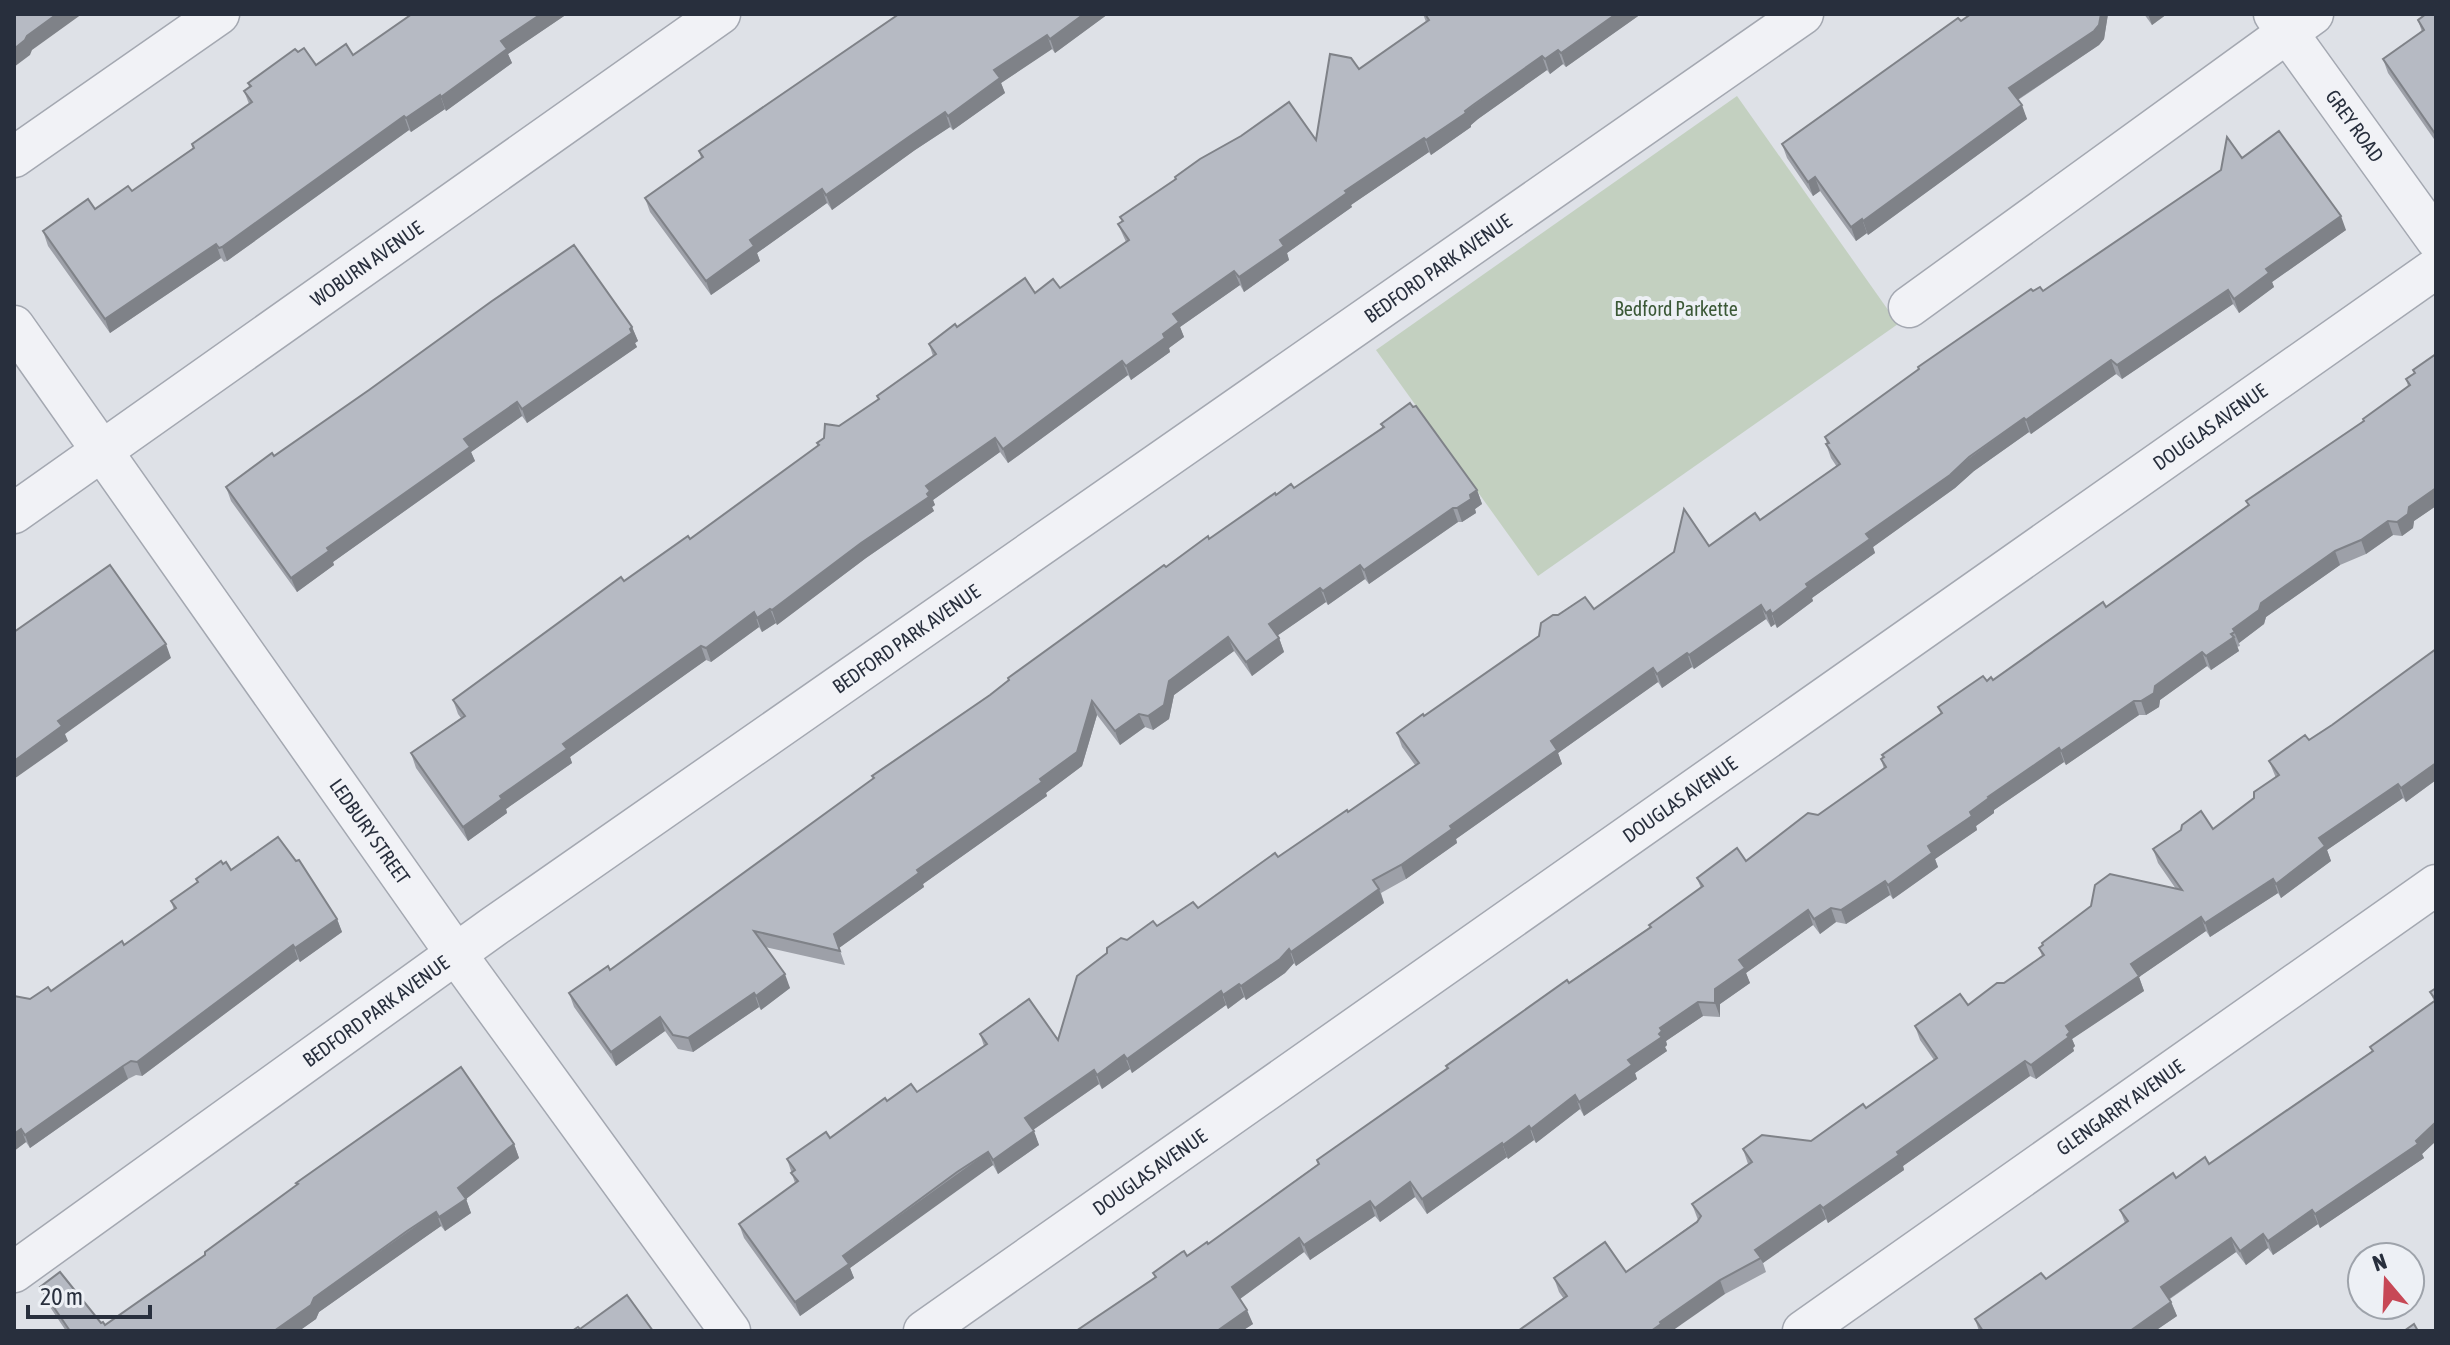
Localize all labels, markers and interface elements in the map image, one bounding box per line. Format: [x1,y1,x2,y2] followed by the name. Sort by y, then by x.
[2321,85,2389,166] street label: GREY ROAD
[1360,209,1516,327] street label: BEDFORD PARK AVENUE
[306,216,427,311] street label: WOBURN AVENUE
[1614,297,1738,320] park label: Bedford Parkette
[2148,378,2271,474] street label: DOUGLAS AVENUE
[828,579,984,698] street label: BEDFORD PARK AVENUE
[1618,751,1741,847] street label: DOUGLAS AVENUE
[325,774,415,888] street label: LEDBURY STREET
[298,950,453,1071] street label: BEDFORD PARK AVENUE
[2052,1054,2188,1160] street label: GLENGARRY AVENUE
[1088,1124,1211,1220] street label: DOUGLAS AVENUE
[2346,1241,2426,1321] north arrow
[2369,1248,2390,1276] text: N
[28,1269,150,1319] scale bar
[40,1283,83,1310] text: 20 m

